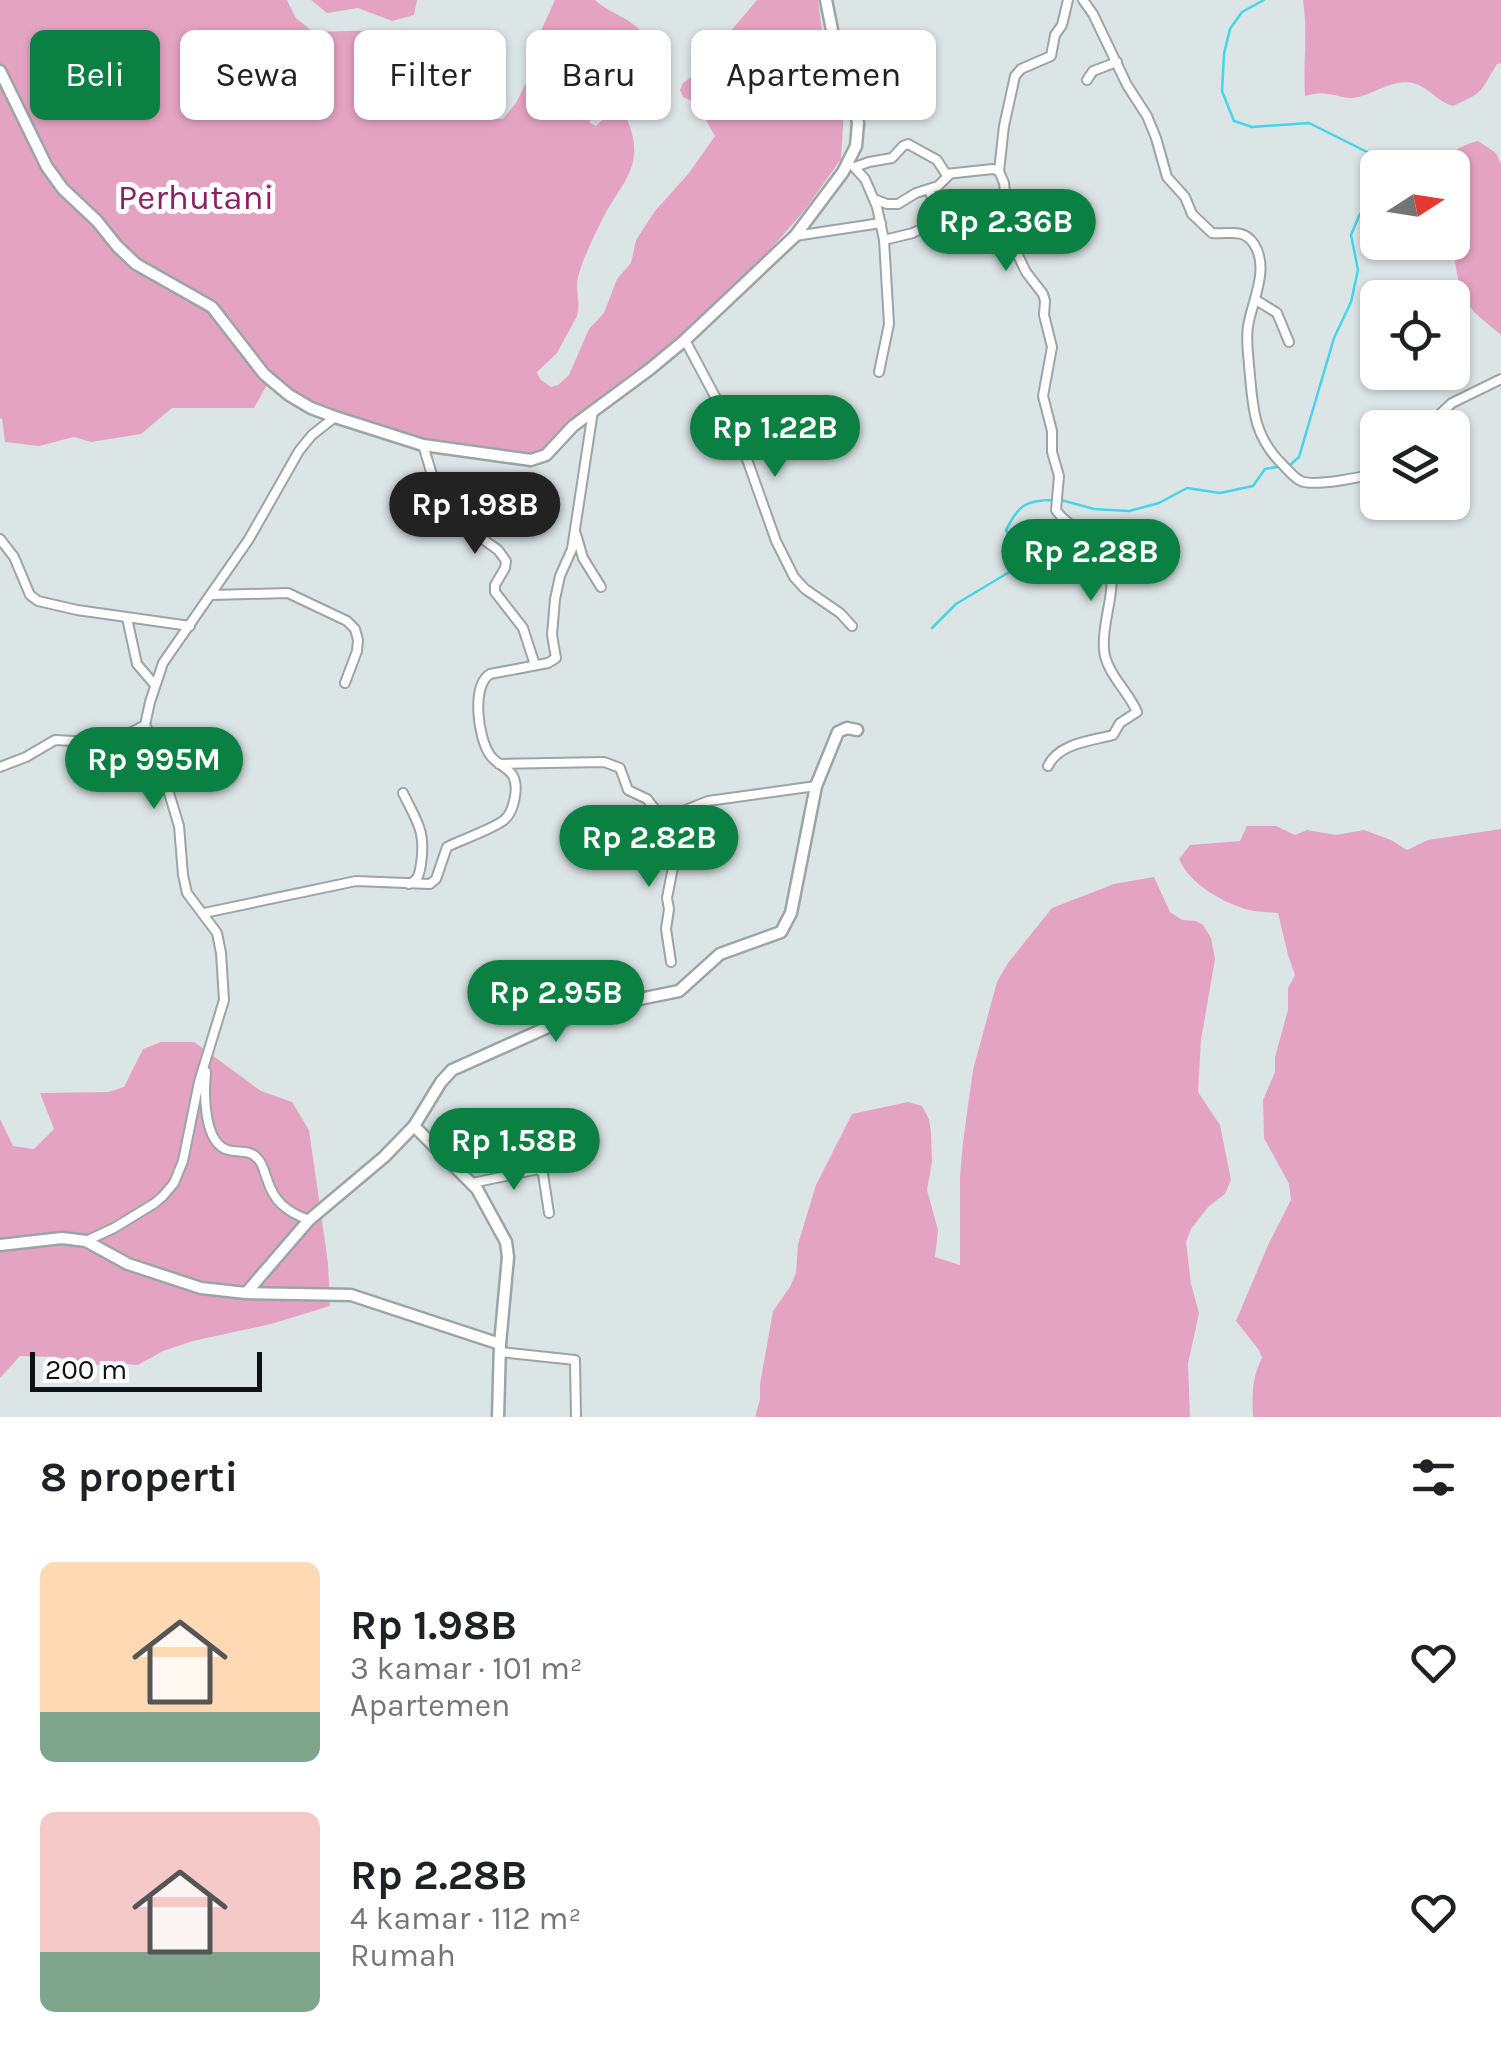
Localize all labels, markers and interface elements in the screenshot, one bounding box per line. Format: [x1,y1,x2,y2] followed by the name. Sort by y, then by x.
[30,30,160,120] chip: Beli
[180,30,334,120] chip: Sewa
[354,30,506,120] chip: Filter
[526,30,671,120] chip: Baru
[691,30,936,120] chip: Apartemen
[1360,150,1470,260] north arrow
[1360,150,1470,520] map controls
[118,177,274,218] park label: Perhutani
[903,189,1109,274] pin: Rp 2.36B
[939,203,1073,240] text: Rp 2.36B
[1360,280,1470,390] button: locate
[672,395,878,480] pin: Rp 1.22B
[712,409,838,446] text: Rp 1.22B
[1360,410,1470,520] button: layers
[372,472,578,557] pin: Rp 1.98B
[411,486,539,523] text: Rp 1.98B
[988,519,1194,604] pin: Rp 2.28B
[1023,533,1159,570] text: Rp 2.28B
[62,727,246,812] pin: Rp 995M
[87,741,221,778] text: Rp 995M
[546,805,752,890] pin: Rp 2.82B
[581,819,717,856] text: Rp 2.82B
[453,960,659,1045] pin: Rp 2.95B
[489,974,623,1011] text: Rp 2.95B
[411,1108,617,1193] pin: Rp 1.58B
[451,1122,577,1159] text: Rp 1.58B
[30,1347,262,1392] scale bar
[45,1353,127,1386] text: 200 m
[1406,1450,1461,1505] icon: filters
[40,1452,238,1502] text: 8 properti
[350,1600,517,1650] text: Rp 1.98B
[120,1602,240,1722] icon: home
[1406,1635,1461,1690] icon: heart
[350,1650,583,1687] text: 3 kamar · 101 m²
[350,1687,510,1724] text: Apartemen
[350,1850,528,1900] text: Rp 2.28B
[120,1852,240,1972] icon: home
[1406,1885,1461,1940] icon: heart
[350,1900,581,1937] text: 4 kamar · 112 m²
[350,1937,456,1974] text: Rumah

